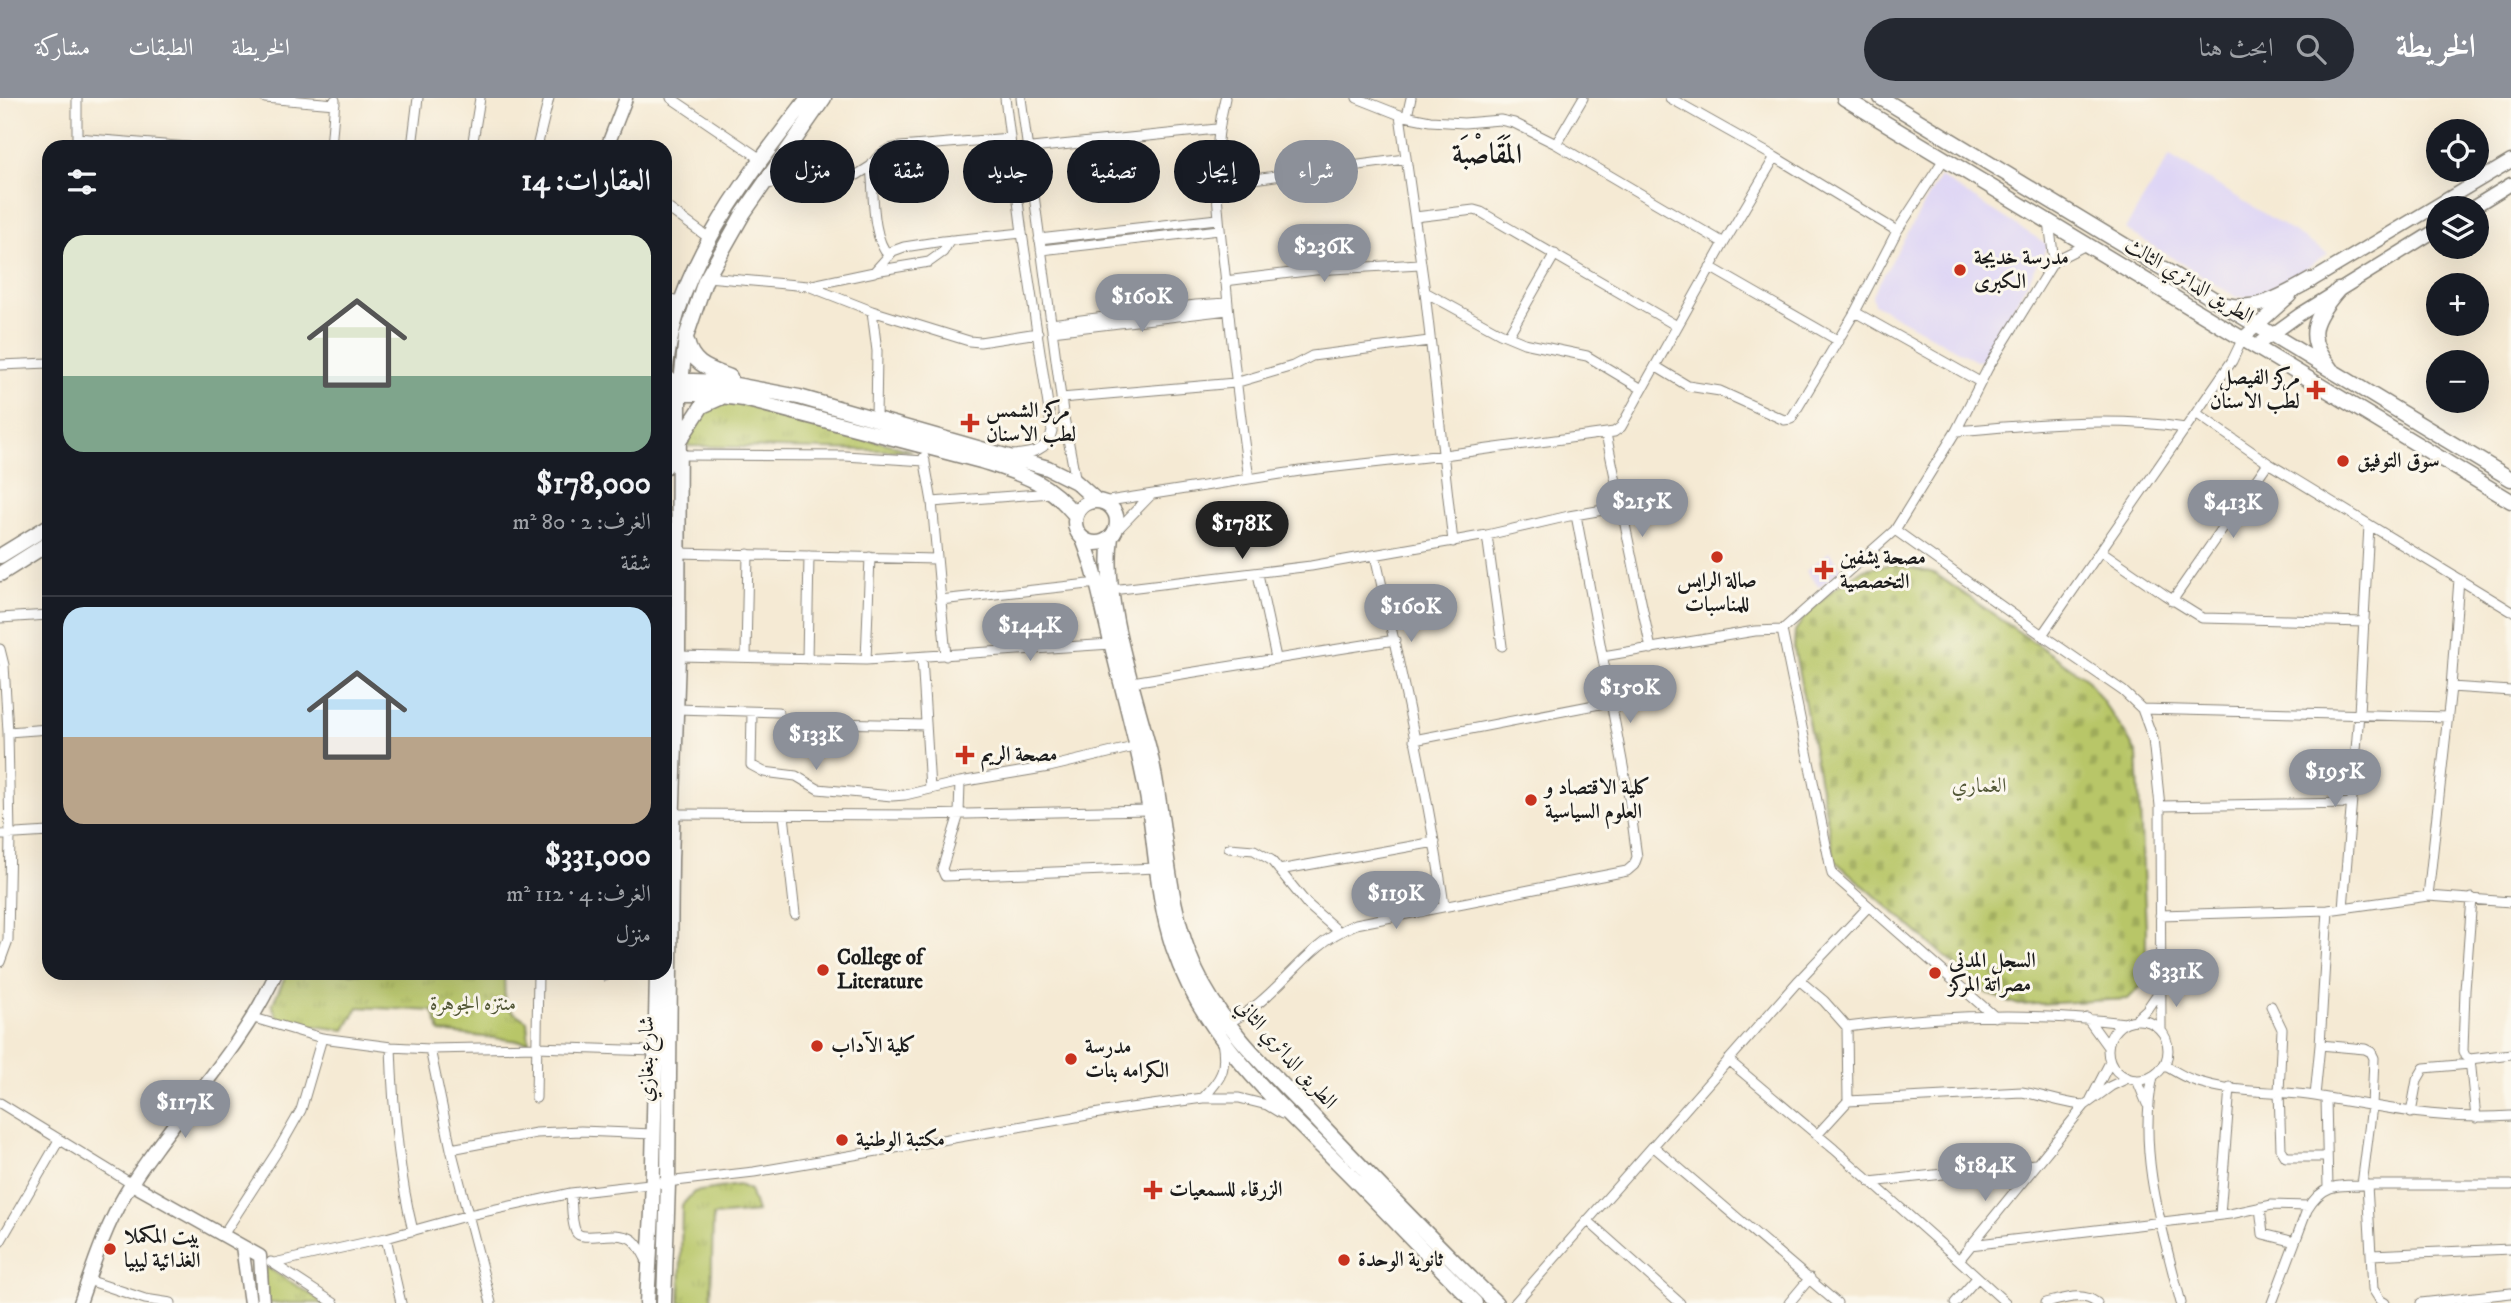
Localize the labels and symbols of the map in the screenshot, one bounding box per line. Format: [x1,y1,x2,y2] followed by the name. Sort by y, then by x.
[1452,132,1522,172] district label: المَقَاصْبَة
[1275,225,1373,284] pin: $236K
[2119,232,2258,332] street label: الطريق الدائري الثالث
[1974,245,2069,295] place label: مدرسة خديجة الكبرى
[1952,262,1968,278] marker: مدرسة خديجة الكبرى
[1093,274,1191,334] pin: $160K
[2210,365,2300,415] place label: مركز الفيصل لطب الاسنان
[2306,380,2326,400] marker: مركز الفيصل لطب الاسنان
[986,398,1076,448] place label: مركز الشمس لطب الاسنان
[960,413,980,433] marker: مركز الشمس لطب الاسنان
[2357,448,2440,474] place label: سوق التوفيق
[2335,453,2351,469] marker: سوق التوفيق
[1593,480,1691,539] pin: $215K
[2184,480,2282,540] pin: $413K
[1193,502,1291,561] pin: $178K
[1840,545,1926,595] place label: مصحة يشفين التخصصية
[1709,549,1725,565] marker: صالة الرايس للمناسبات
[1814,560,1834,580] marker: مصحة يشفين التخصصية
[1677,568,1757,618] place label: صالة الرايس للمناسبات
[1362,584,1460,644] pin: $160K
[981,603,1079,663] pin: $144K
[1581,666,1679,725] pin: $150K
[767,712,865,772] pin: $133K
[981,742,1057,772] place label: مصحة الريم
[955,745,975,765] marker: مصحة الريم
[2286,750,2384,809] pin: $195K
[1952,773,2006,801] park label: الغماري
[1543,775,1651,830] place label: كلية الاقتصاد و العلوم السياسية
[1523,792,1539,808] marker: كلية الاقتصاد و العلوم السياسية
[1347,872,1445,931] pin: $119K
[837,945,926,995] place label: College of Literature
[1947,948,2036,998] place label: السجل المدني مصراتة المركز
[2127,950,2225,1009] pin: $331K
[815,962,831,978] marker: College of Literature
[1927,965,1943,981] marker: السجل المدني مصراتة المركز
[430,991,516,1017] park label: منتزه الجوهرة
[1227,993,1342,1117] street label: الطريق الدائري الثاني
[634,1016,664,1102] street label: شارع بنغازي
[831,1031,916,1059] place label: كلية الآداب
[1085,1034,1169,1084] place label: مدرسة الكرامه بنات
[809,1038,825,1054] marker: كلية الآداب
[1063,1051,1079,1067] marker: مدرسة الكرامه بنات
[136,1080,234,1140] pin: $117K
[856,1127,945,1153] place label: مكتبة الوطنية
[834,1132,850,1148] marker: مكتبة الوطنية
[1936,1144,2034,1203] pin: $184K
[1169,1177,1283,1203] place label: الزرقاء للسمعيات
[1143,1180,1163,1200] marker: الزرقاء للسمعيات
[124,1224,201,1274] place label: بيت المكملا الغذائية ليبيا
[102,1241,118,1257] marker: بيت المكملا الغذائية ليبيا
[1358,1247,1444,1273] place label: ثانوية الوحدة
[1336,1252,1352,1268] marker: ثانوية الوحدة

